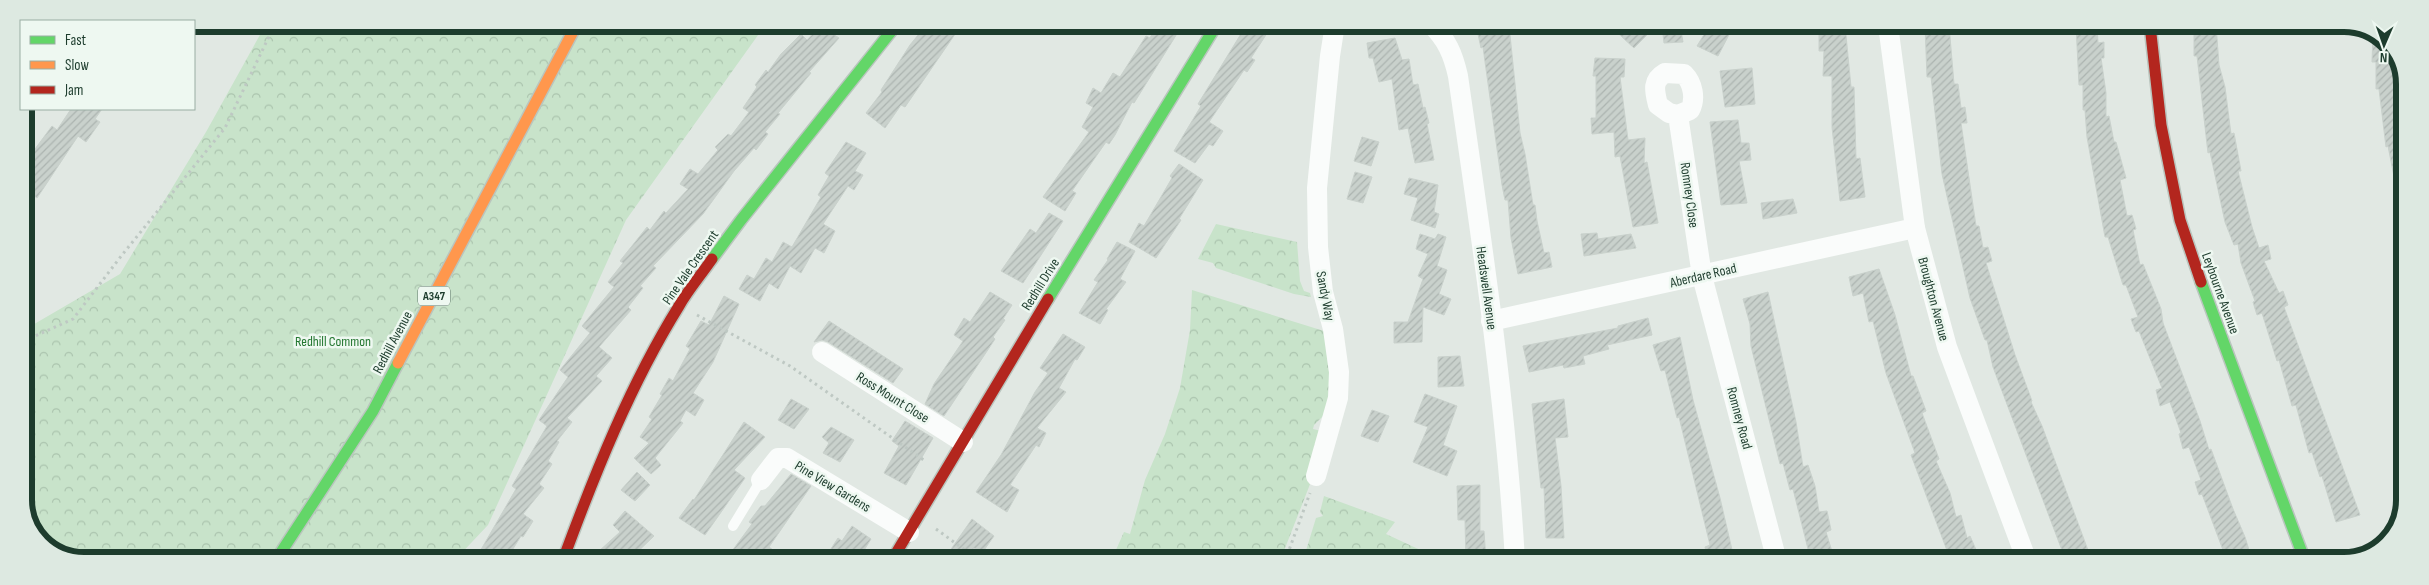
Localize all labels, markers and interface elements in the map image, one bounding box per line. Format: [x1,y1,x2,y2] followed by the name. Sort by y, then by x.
[20,20,195,110] legend
[2359,20,2409,70] north arrow
[65,31,87,50] text: Fast
[2380,49,2388,66] text: N
[65,56,89,75] text: Slow
[64,81,83,100] text: Jam
[1676,161,1703,229] street label: Romney Close
[659,227,722,308] street label: Pine Vale Crescent
[1472,245,1501,331] street label: Headswell Avenue
[2198,250,2243,336] street label: Leybourne Avenue
[1018,255,1063,313] street label: Redhill Drive
[1914,256,1953,343] street label: Broughton Avenue
[1667,260,1738,292] street label: Aberdare Road
[1312,270,1339,323] street label: Sandy Way
[418,286,450,306] road number: A347
[369,308,416,376] street label: Redhill Avenue
[295,333,371,350] park label: Redhill Common
[853,368,932,427] street label: Ross Mount Close
[1723,385,1756,451] street label: Romney Road
[792,457,874,516] street label: Pine View Gardens

